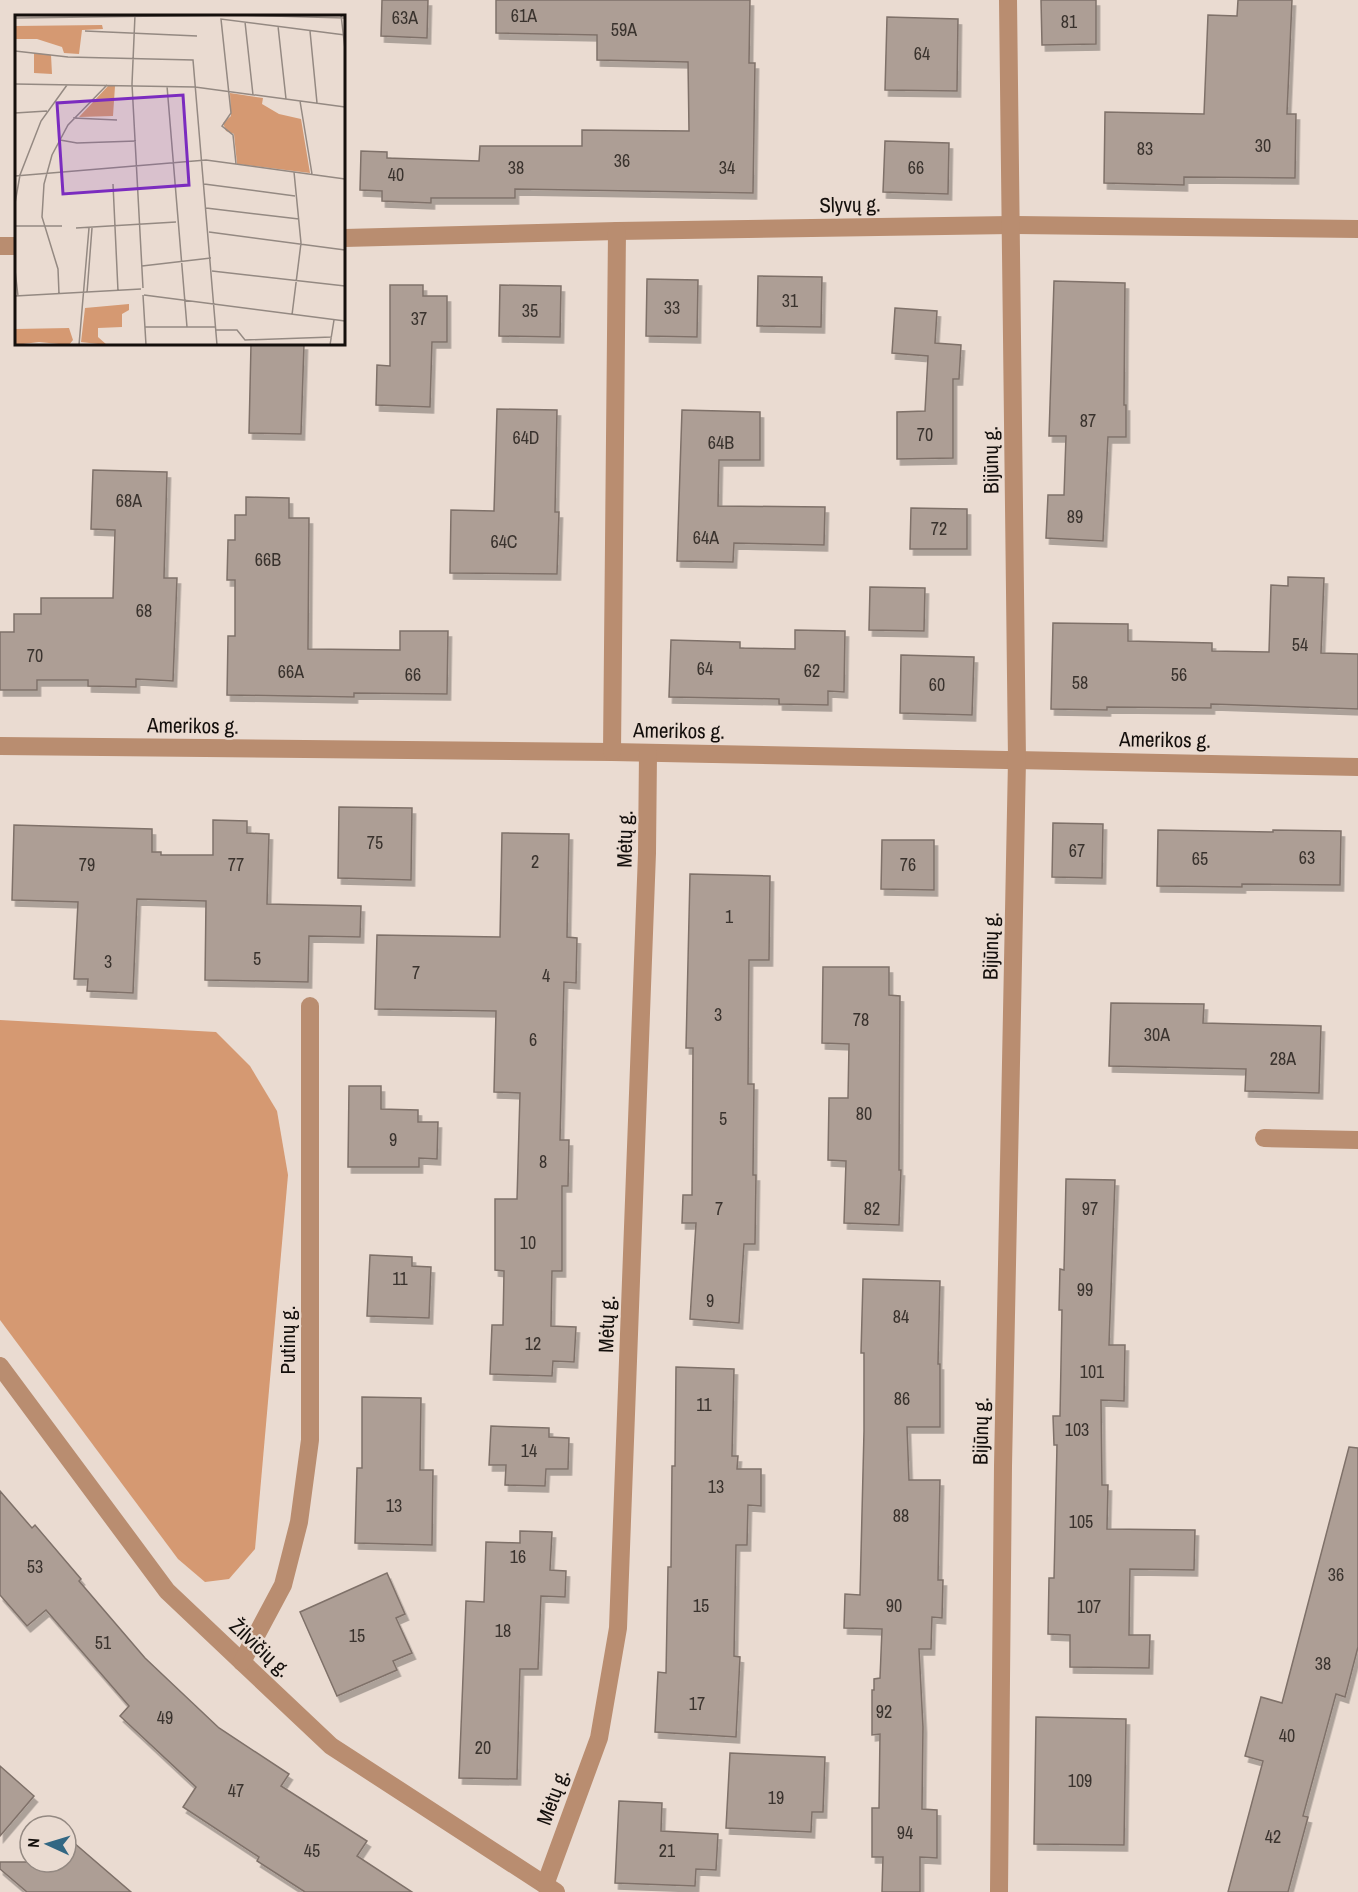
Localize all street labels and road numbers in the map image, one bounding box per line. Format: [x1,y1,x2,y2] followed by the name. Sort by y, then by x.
[819,189,881,220] street label: Slyvų g.
[975,426,1006,494] street label: Bijūnų g.
[146,710,239,741] street label: Amerikos g.
[632,715,725,746] street label: Amerikos g.
[1118,724,1211,755] street label: Amerikos g.
[610,810,639,868] street label: Mėtų g.
[975,912,1006,980] street label: Bijūnų g.
[591,1295,622,1353] street label: Mėtų g.
[273,1306,302,1374] street label: Putinų g.
[965,1397,996,1465] street label: Bijūnų g.
[223,1612,298,1684] street label: Žilvičių g.
[529,1765,576,1829] street label: Mėtų g.

